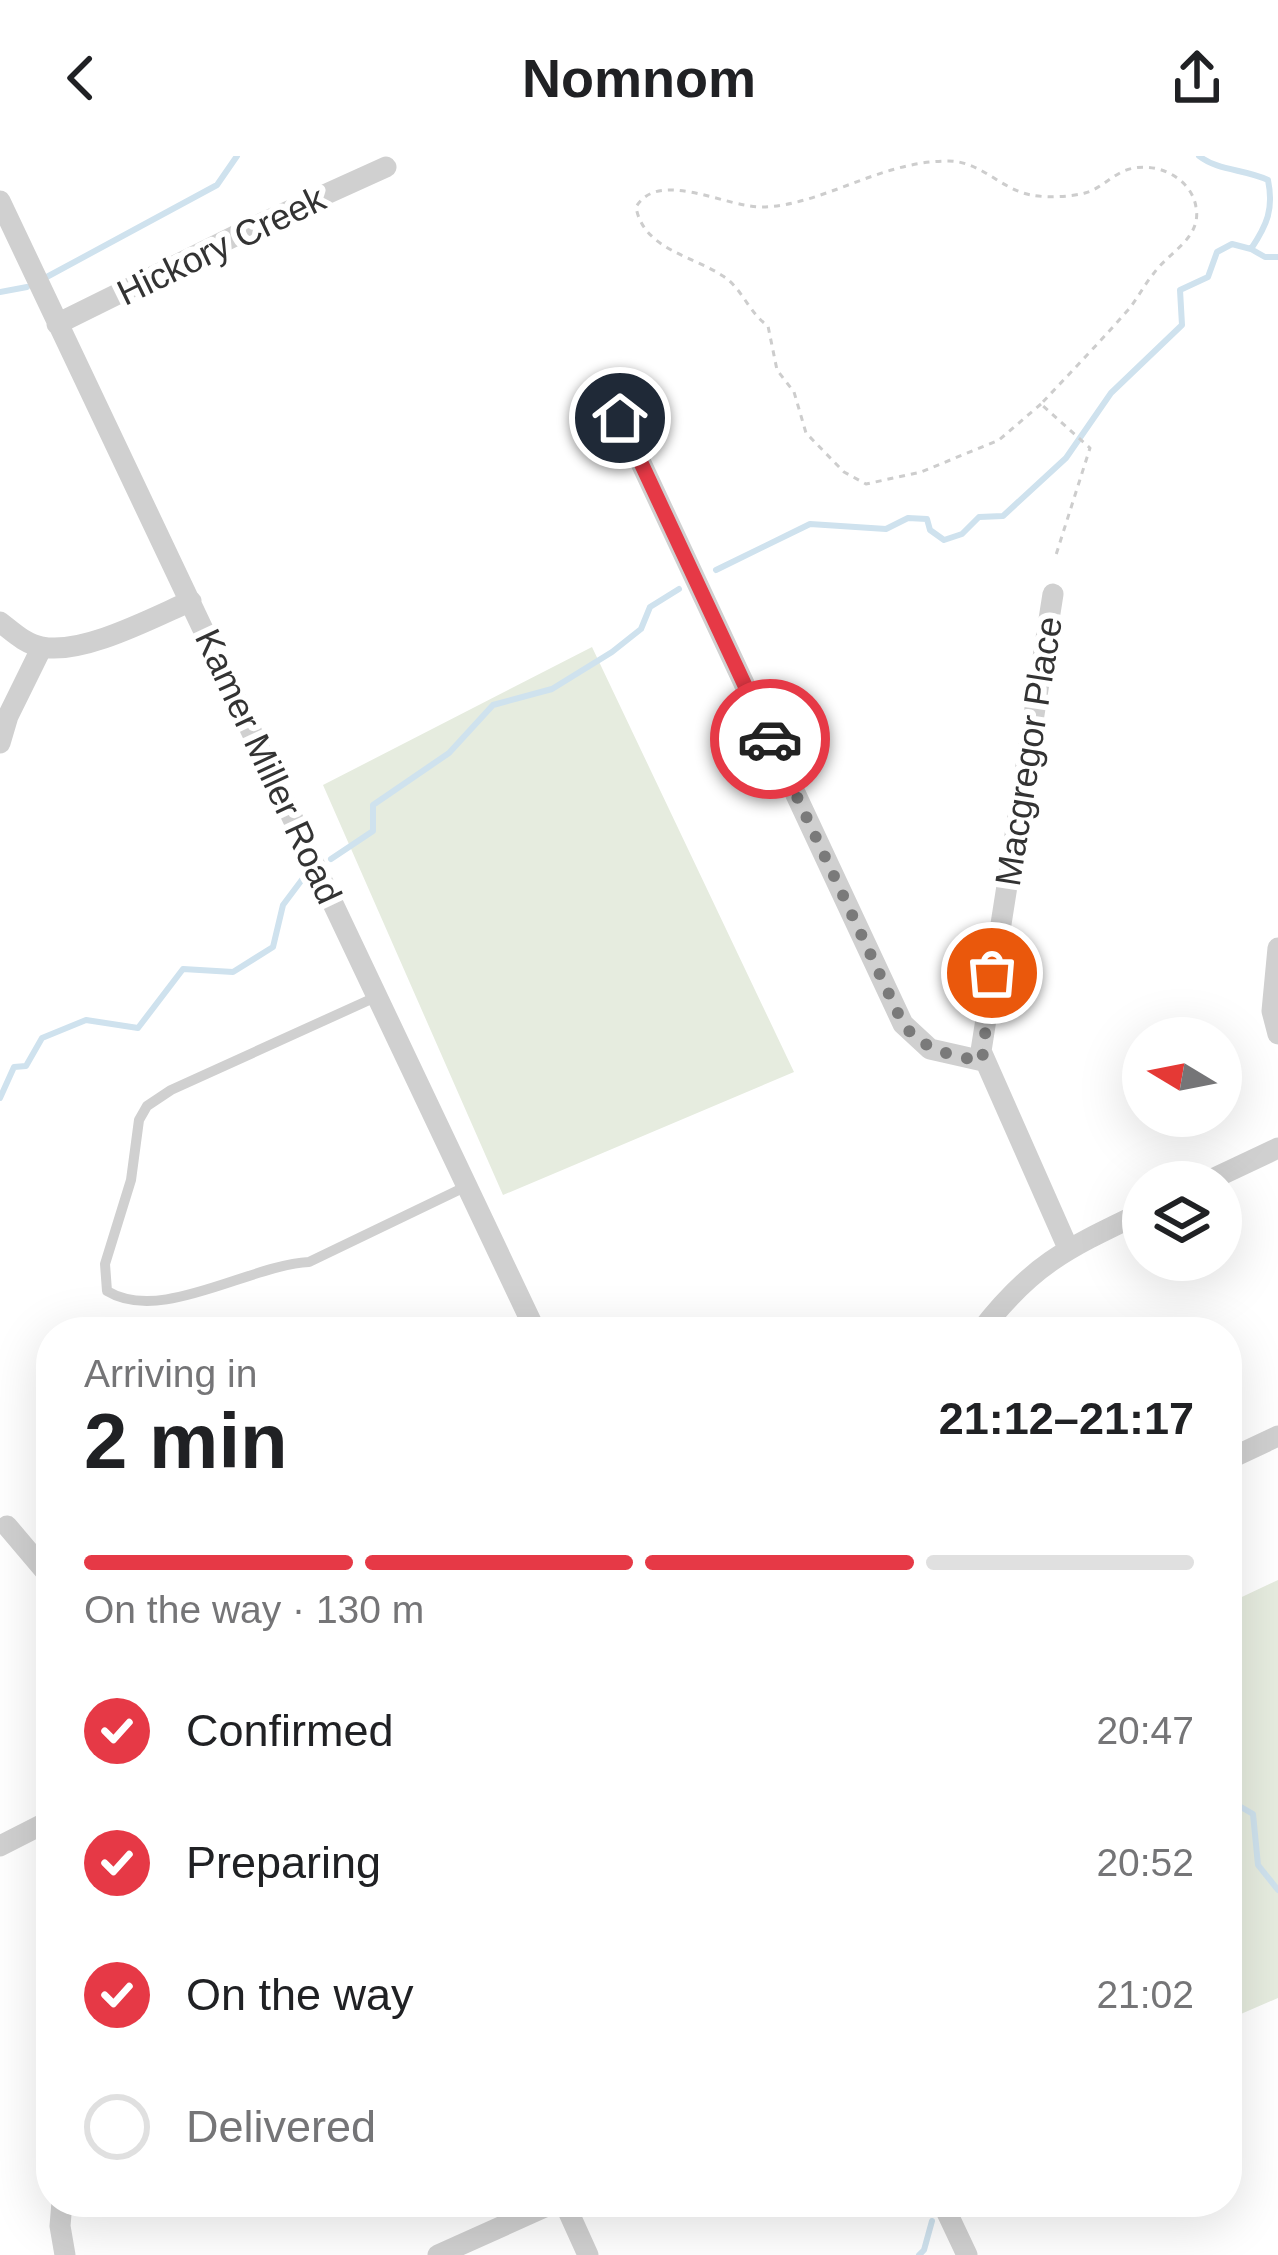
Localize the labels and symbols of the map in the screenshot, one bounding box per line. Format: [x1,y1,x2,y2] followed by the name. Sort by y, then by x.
[111,177,333,313] street label: Hickory Creek
[569,367,671,469] pin
[987,613,1070,889] street label: Macgregor Place
[187,622,350,910] street label: Kamer Miller Road
[710,679,830,799] courier
[941,922,1043,1024] pin
[1122,1017,1242,1137] north arrow

